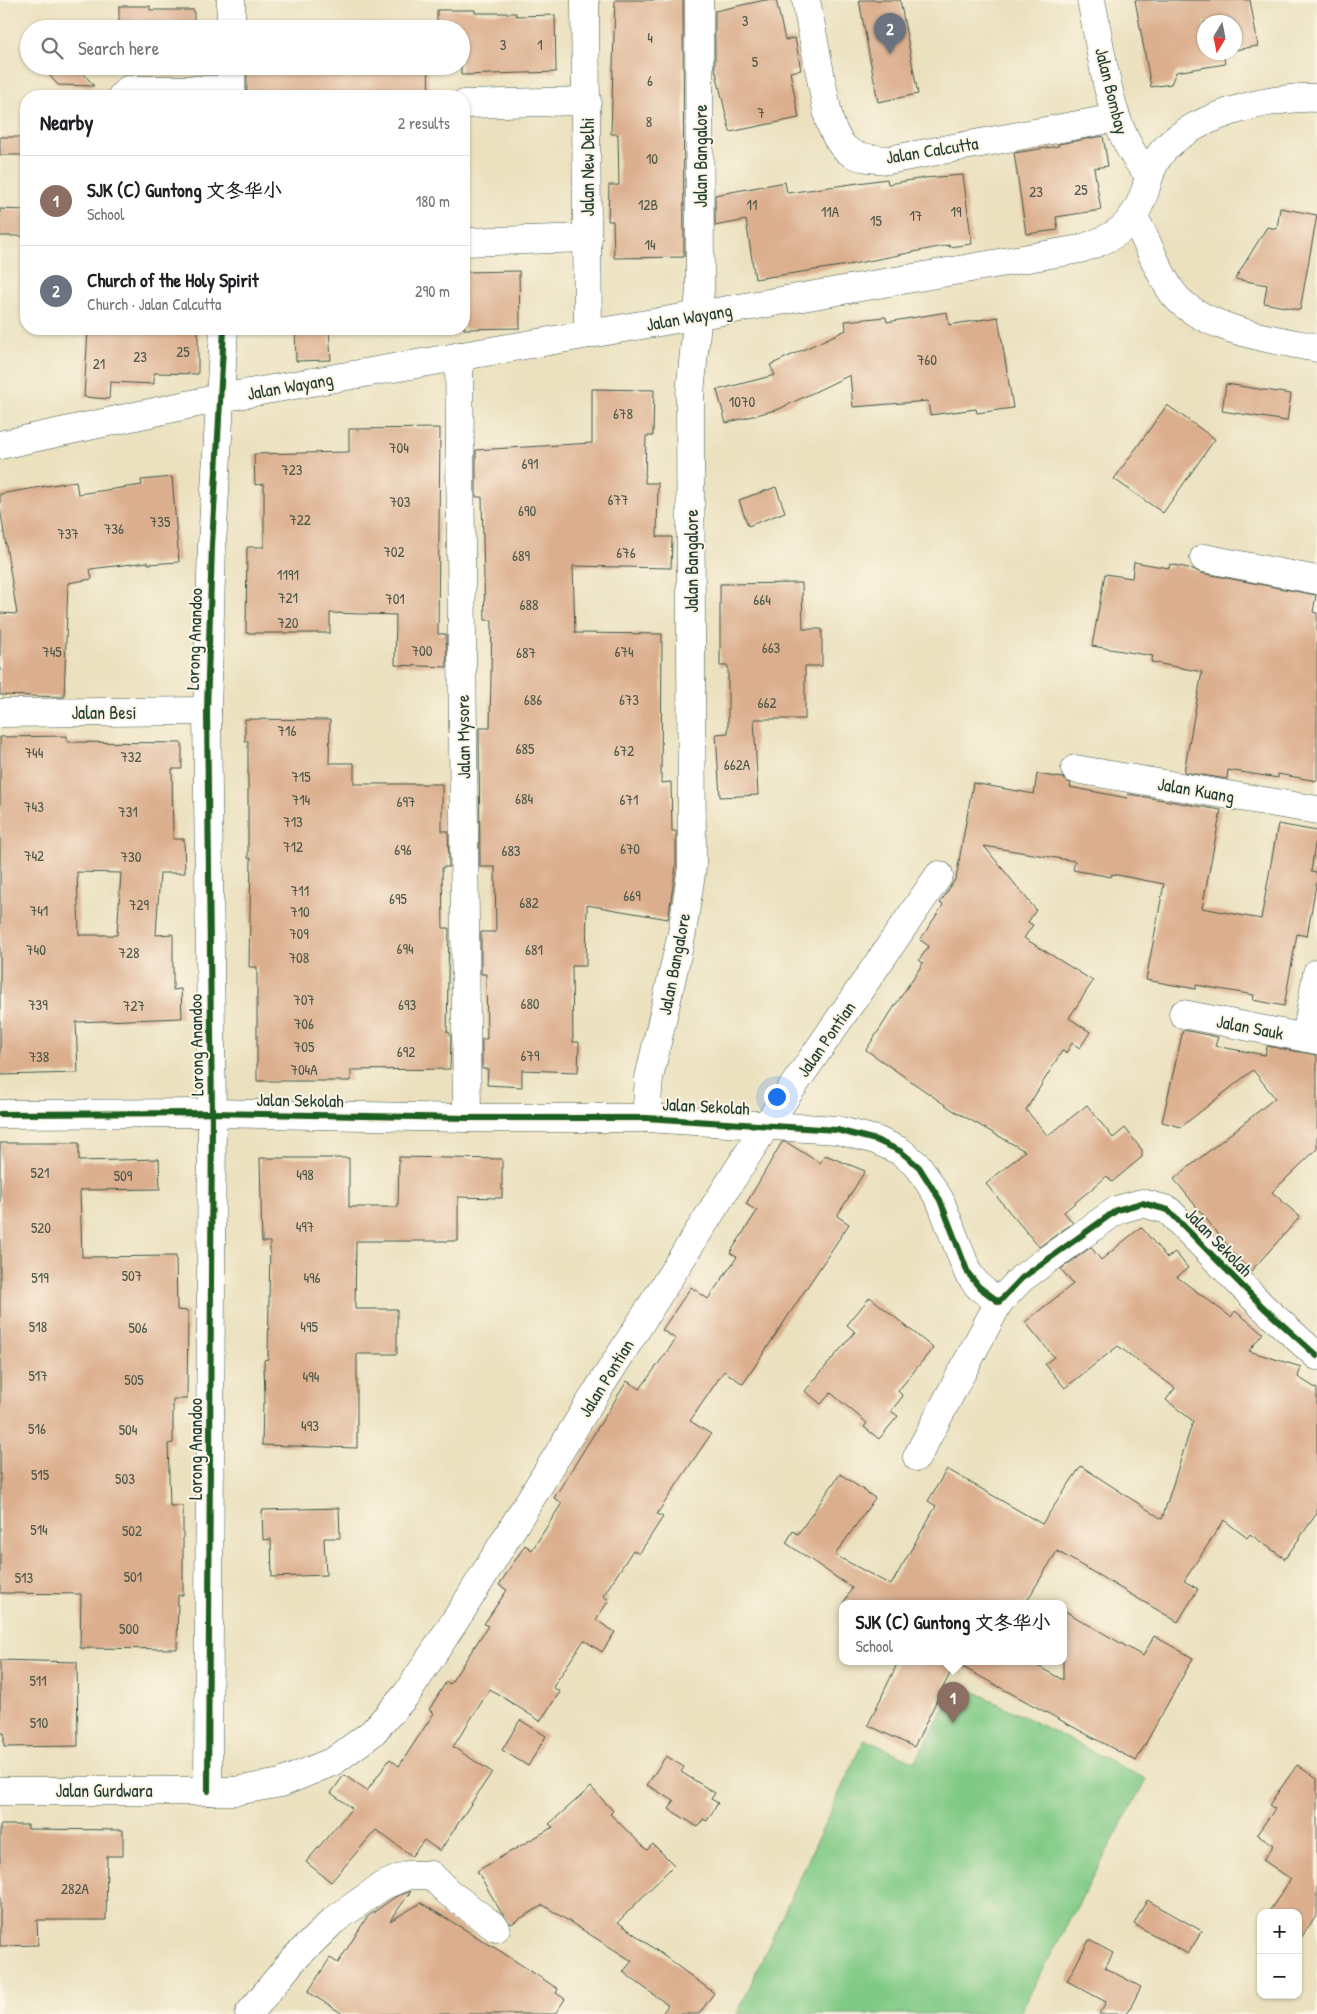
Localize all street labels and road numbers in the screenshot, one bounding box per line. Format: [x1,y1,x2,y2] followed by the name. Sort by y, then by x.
[1089,45,1135,137] street label: Jalan Bombay
[688,104,713,208] street label: Jalan Bangalore
[575,117,600,217] street label: Jalan New Delhi
[884,130,980,170] street label: Jalan Calcutta
[644,297,734,337] street label: Jalan Wayang
[245,366,335,406] street label: Jalan Wayang
[679,509,704,613] street label: Jalan Bangalore
[180,588,208,690] street label: Lorong Anandoo
[450,695,476,779] street label: Jalan Mysore
[71,700,137,725] street label: Jalan Besi
[1156,771,1236,809] street label: Jalan Kuang
[652,911,696,1017] street label: Jalan Bangalore
[183,994,209,1096] street label: Lorong Anandoo
[791,996,861,1082] street label: Jalan Pontian
[1214,1008,1286,1046] street label: Jalan Sauk
[256,1087,344,1113] street label: Jalan Sekolah
[662,1091,751,1121] street label: Jalan Sekolah
[1180,1202,1259,1282] street label: Jalan Sekolah
[572,1334,640,1422] street label: Jalan Pontian
[183,1398,208,1500] street label: Lorong Anandoo
[55,1778,153,1803] street label: Jalan Gurdwara

